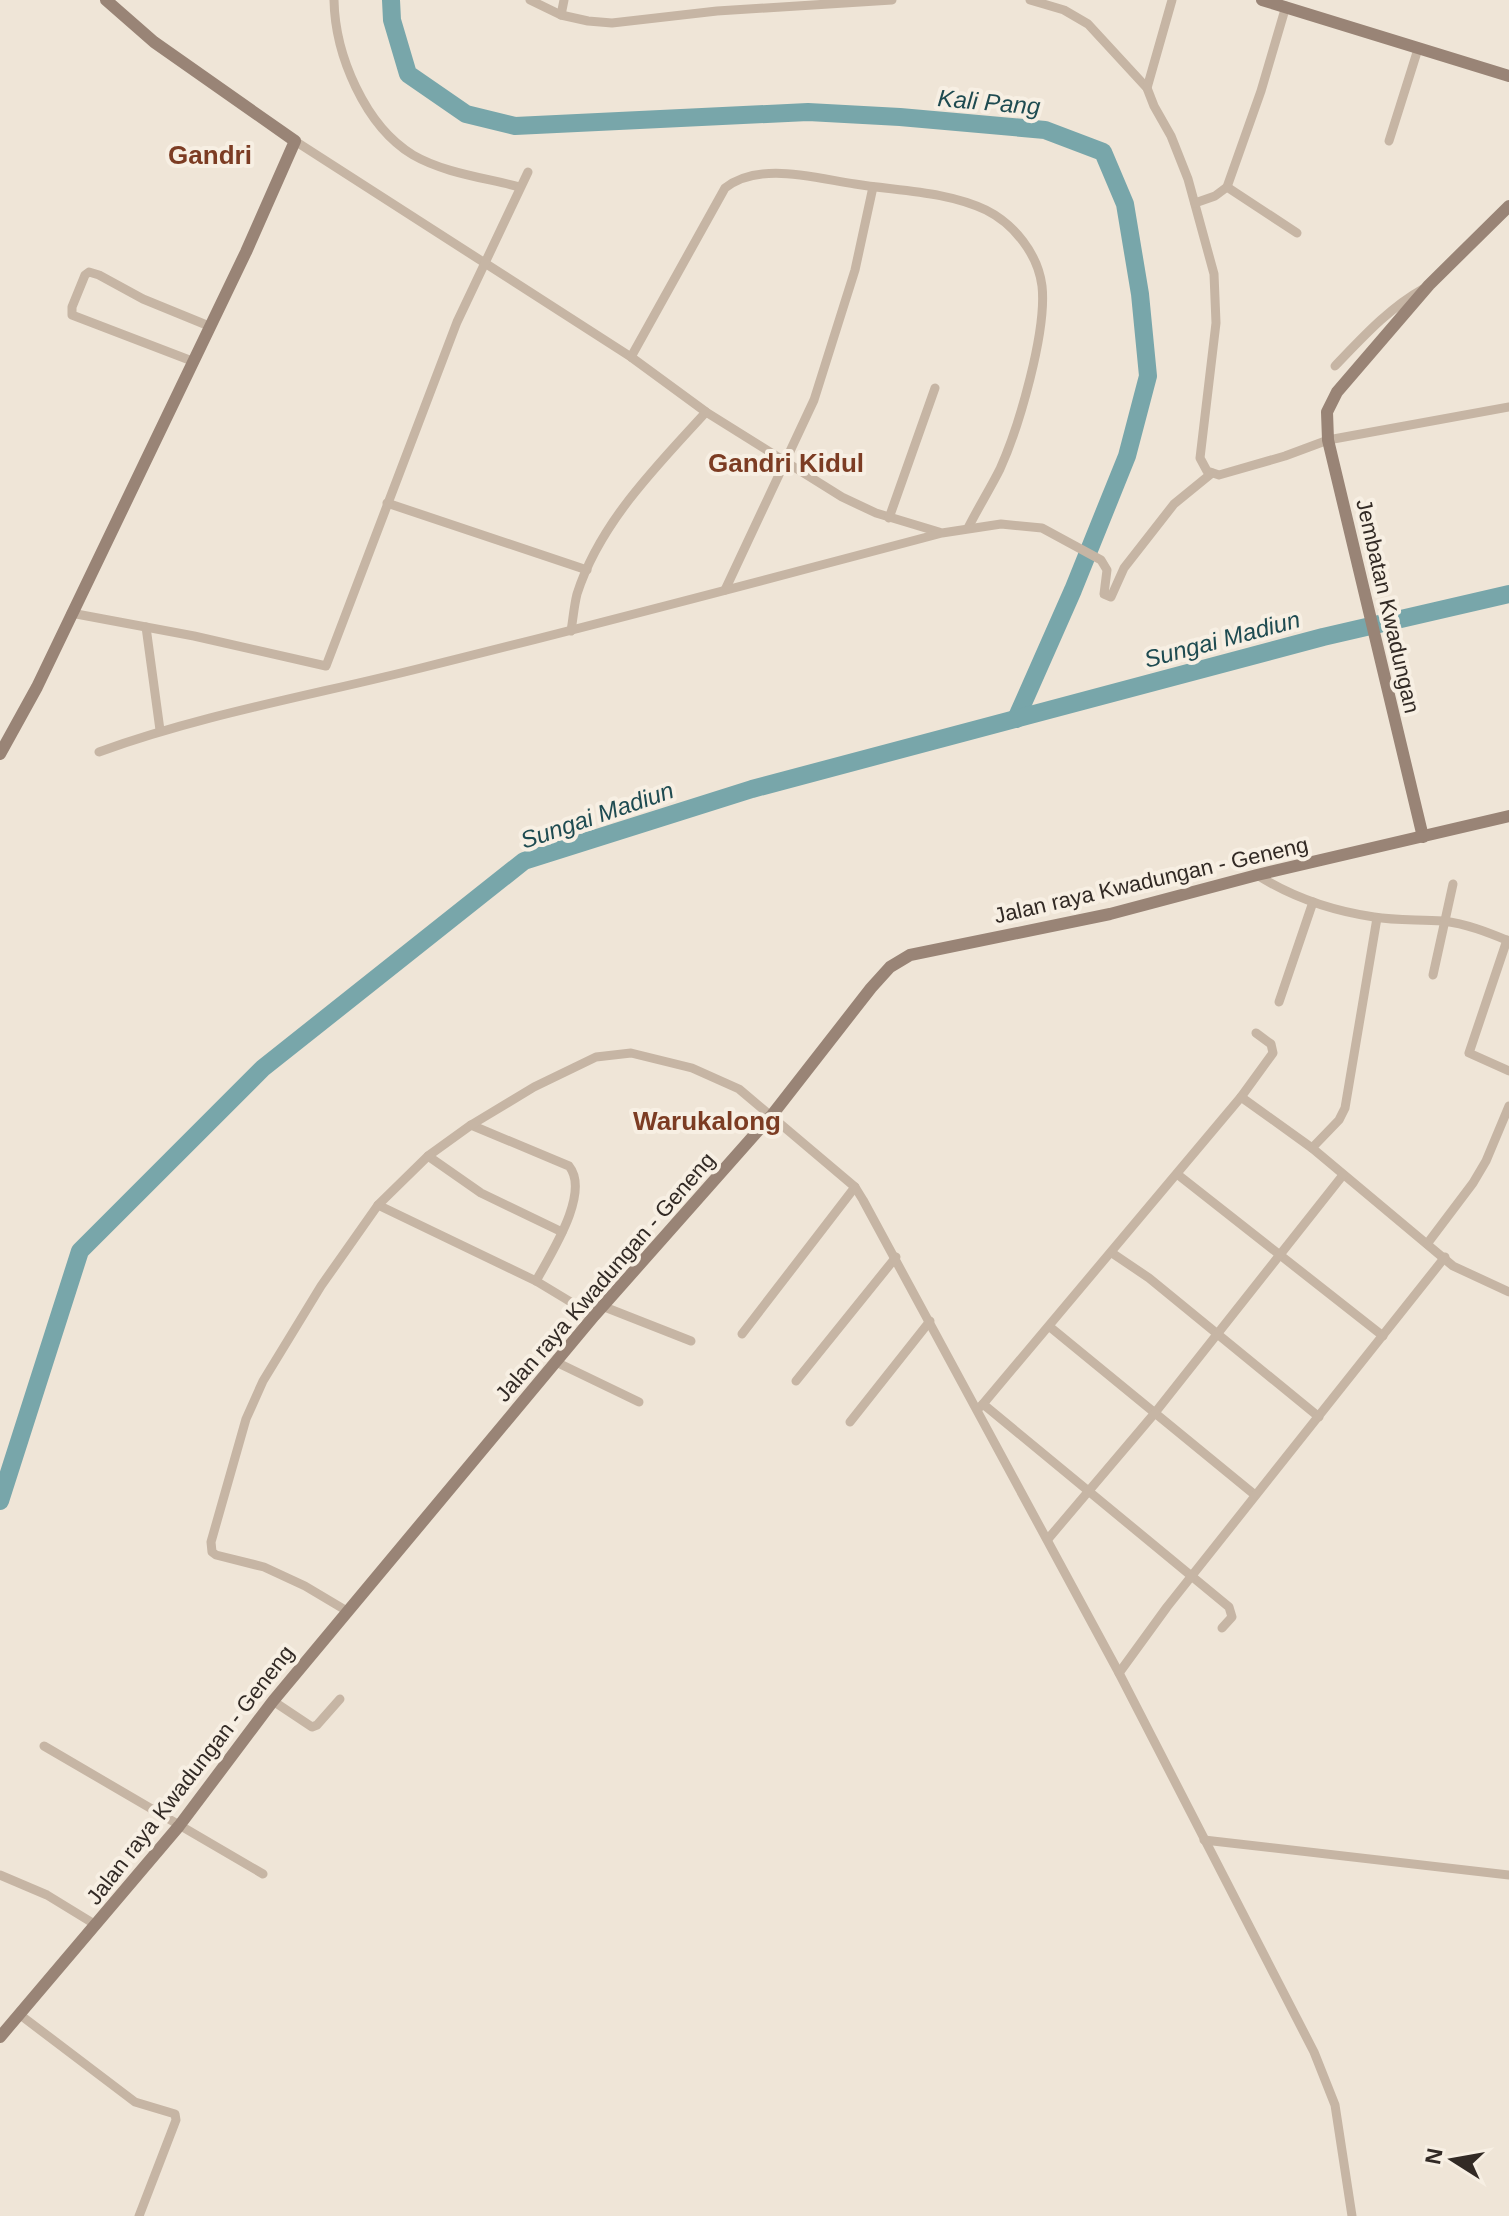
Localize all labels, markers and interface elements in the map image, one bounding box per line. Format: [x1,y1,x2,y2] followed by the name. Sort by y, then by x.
[937,84,1042,120] water label: Kali Pang
[168,140,252,170] district label: Gandri
[708,448,864,478] district label: Gandri Kidul
[1351,497,1425,715] street label: Jembatan Kwadungan
[1141,605,1303,673] water label: Sungai Madiun
[517,776,677,854] water label: Sungai Madiun
[991,832,1311,928] street label: Jalan raya Kwadungan - Geneng
[633,1106,781,1136] district label: Warukalong
[490,1147,720,1407] street label: Jalan raya Kwadungan - Geneng
[81,1641,299,1909] street label: Jalan raya Kwadungan - Geneng
[1413,2120,1493,2200] north arrow
[1420,2146,1448,2166] text: N

